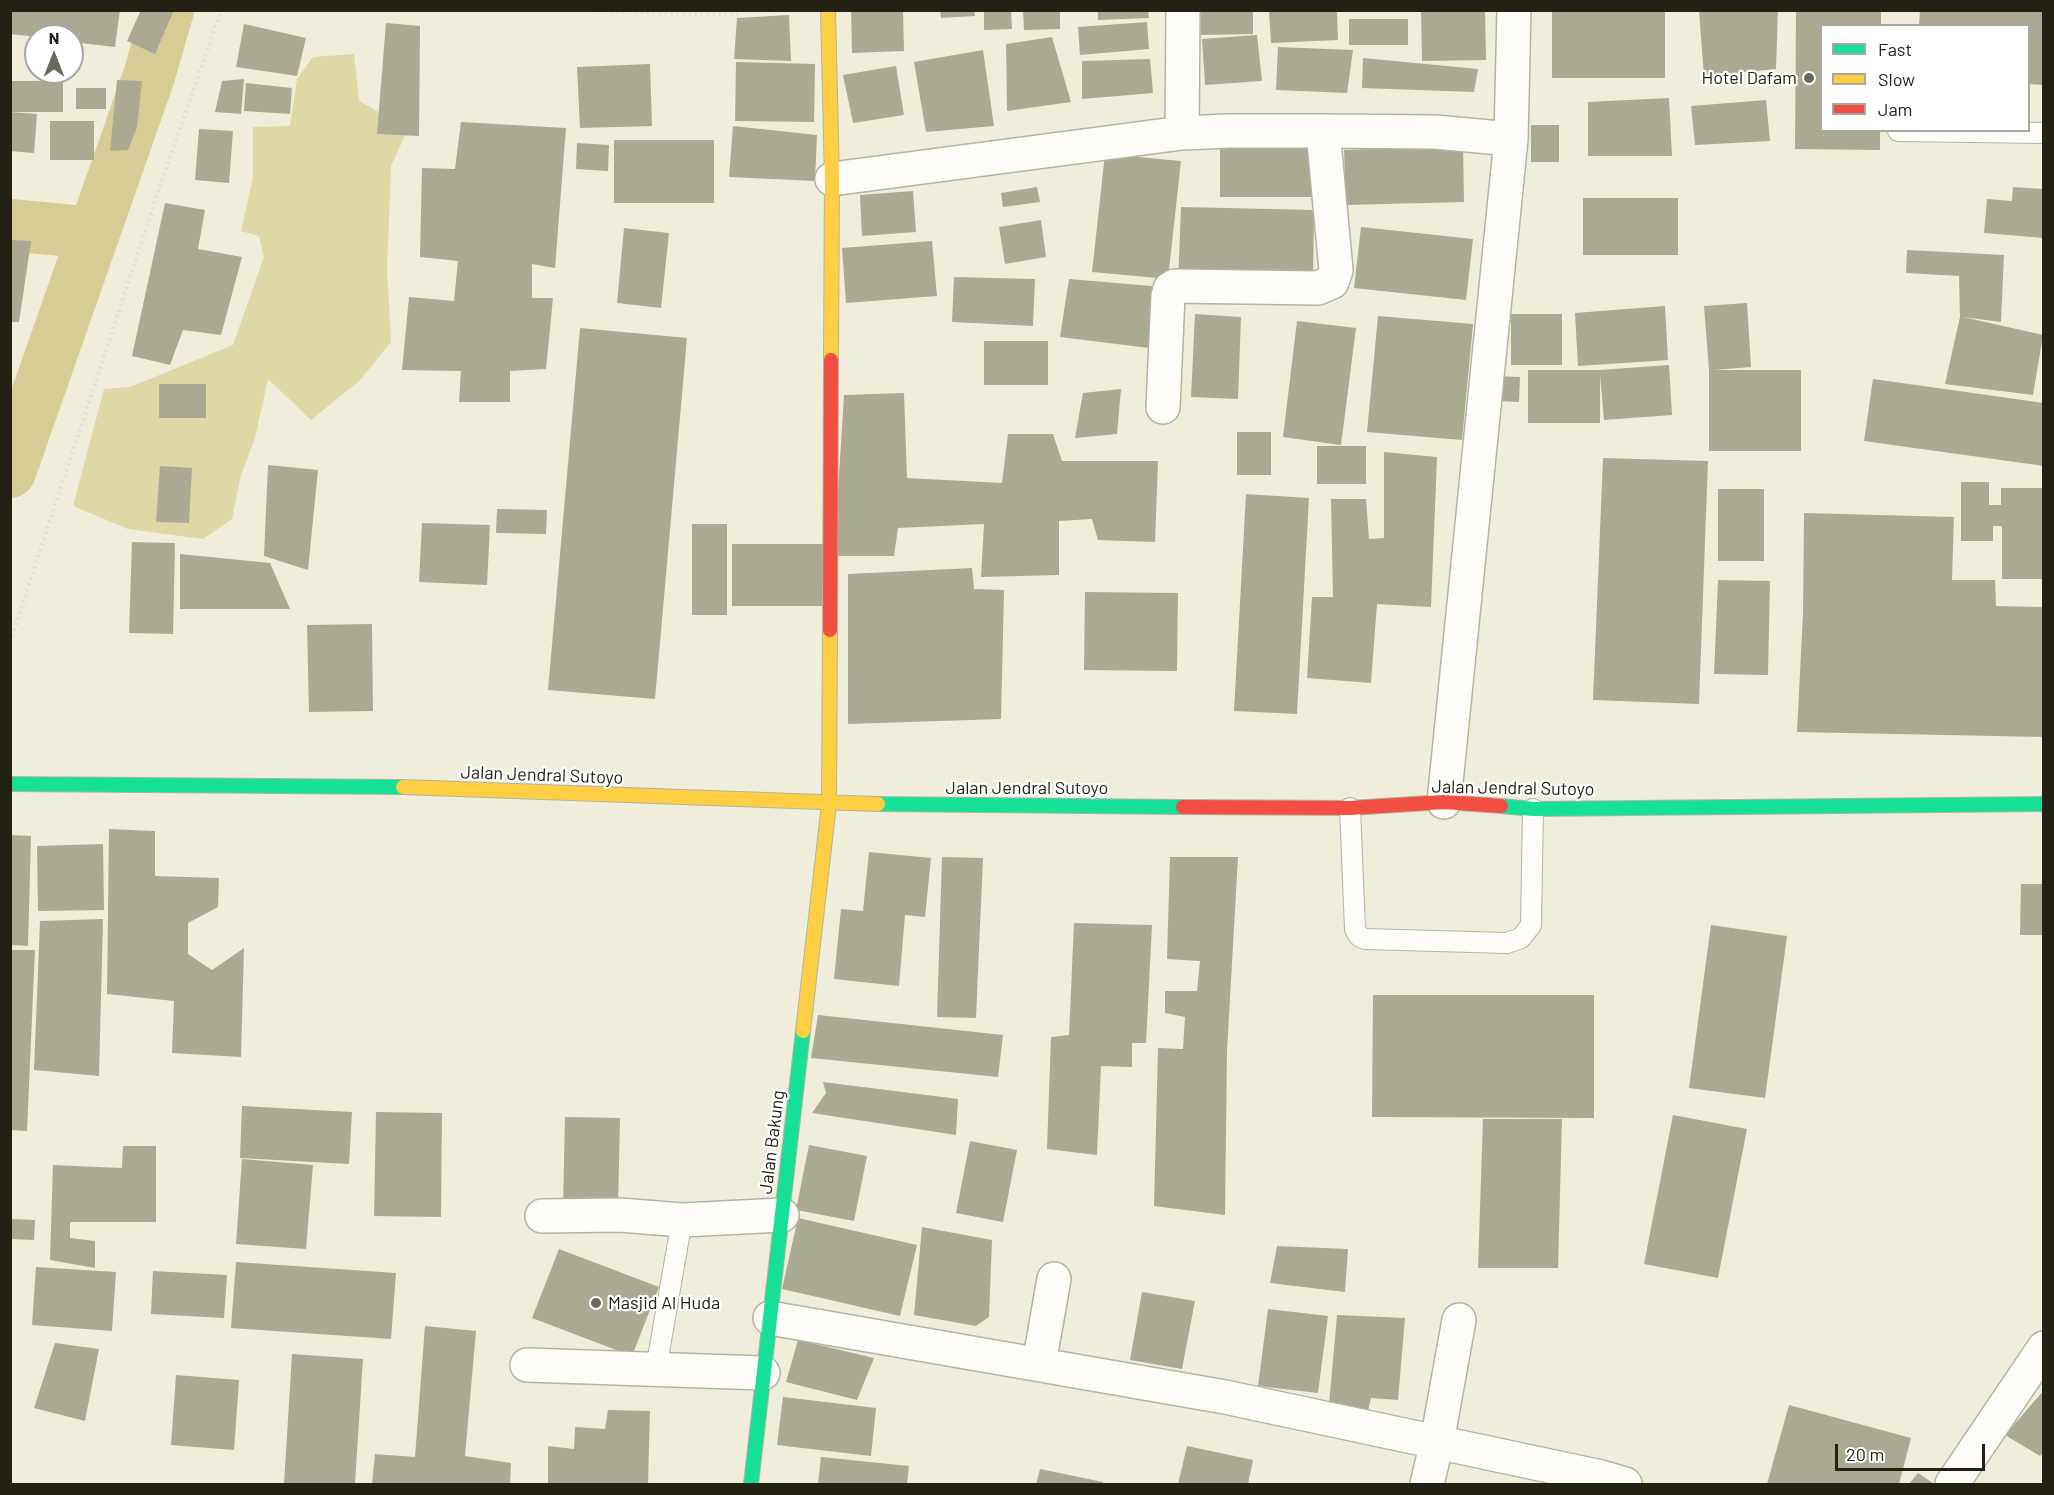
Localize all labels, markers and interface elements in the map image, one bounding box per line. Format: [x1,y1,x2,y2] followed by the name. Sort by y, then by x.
[24,24,84,84] north arrow
[1820,24,2030,132] legend
[49,28,59,47] text: N
[1878,38,1912,60] text: Fast
[1702,67,1797,89] place label: Hotel Dafam
[1878,68,1915,90] text: Slow
[1802,71,1816,85] marker: Hotel Dafam
[1878,98,1912,120] text: Jam
[460,761,624,789] street label: Jalan Jendral Sutoyo
[1431,776,1595,800] street label: Jalan Jendral Sutoyo
[946,777,1108,799] street label: Jalan Jendral Sutoyo
[755,1089,789,1195] street label: Jalan Bakung
[608,1292,720,1314] place label: Masjid Al Huda
[589,1296,603,1310] marker: Masjid Al Huda
[1838,1432,1988,1470] scale bar
[1846,1443,1884,1465] text: 20 m

